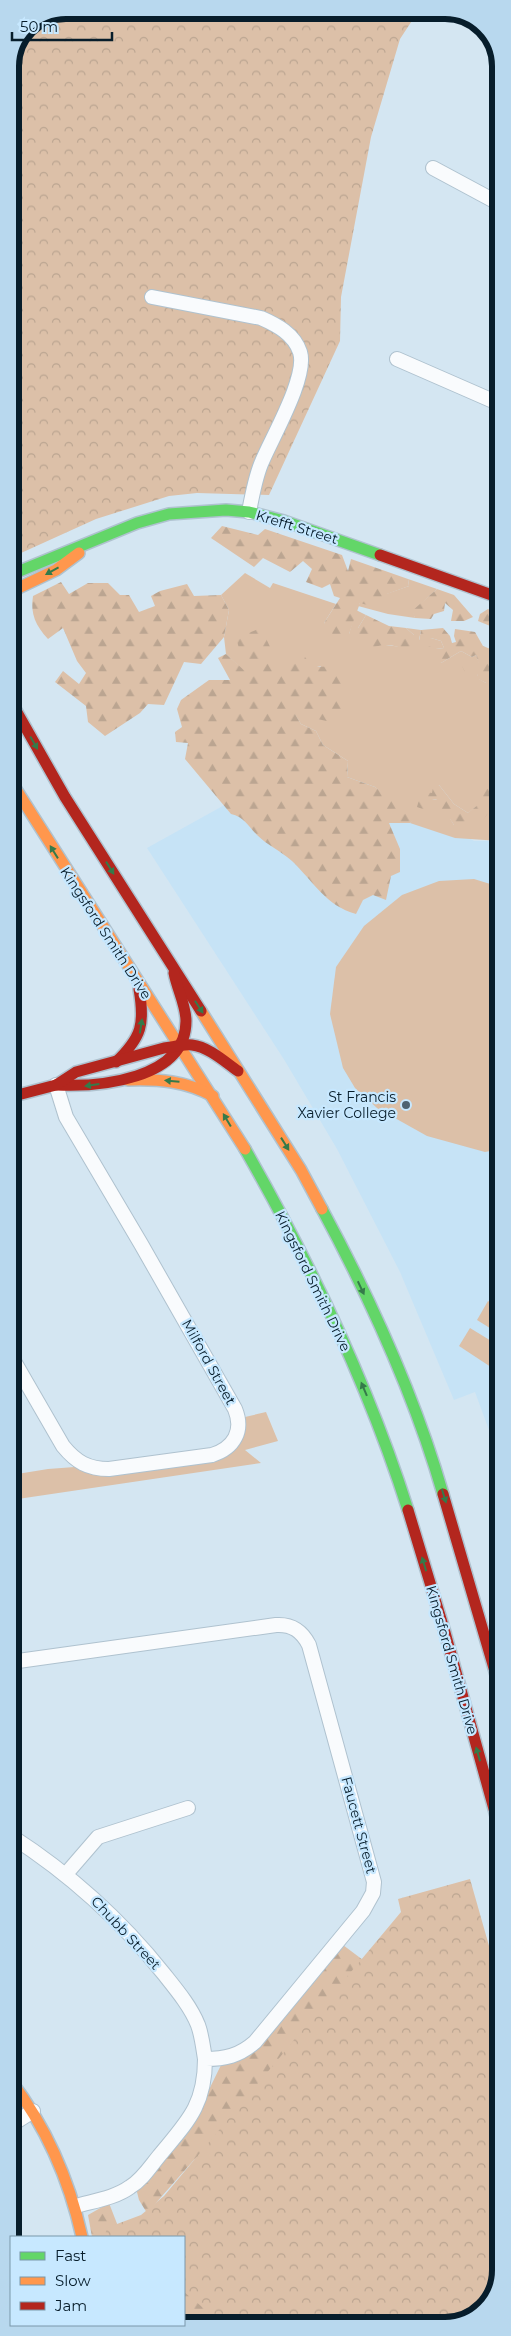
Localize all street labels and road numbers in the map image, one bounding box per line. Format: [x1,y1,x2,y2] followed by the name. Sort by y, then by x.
[254,506,341,548] street label: Krefft Street
[56,863,156,1003] street label: Kingsford Smith Drive
[271,1208,355,1354] street label: Kingsford Smith Drive
[178,1316,240,1408] street label: Milford Street
[422,1583,482,1737] street label: Kingsford Smith Drive
[337,1775,381,1876] street label: Faucett Street
[87,1893,165,1974] street label: Chubb Street

